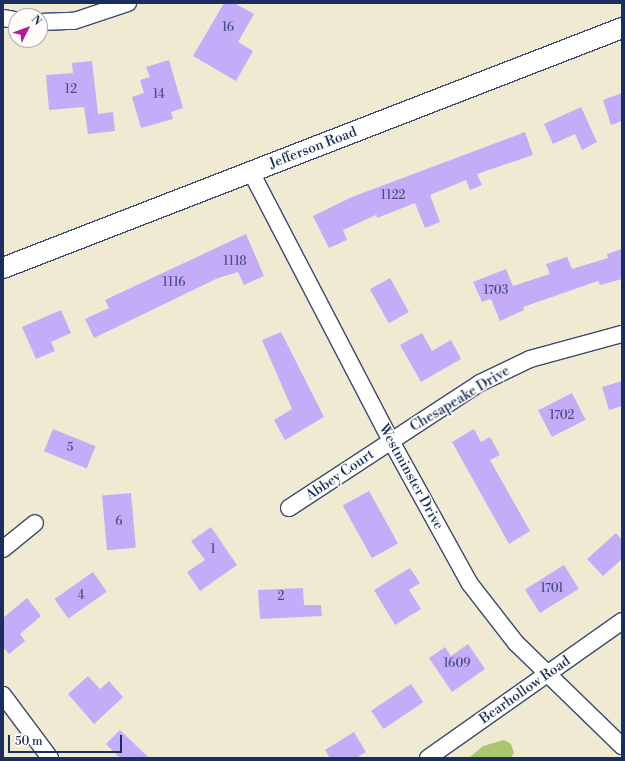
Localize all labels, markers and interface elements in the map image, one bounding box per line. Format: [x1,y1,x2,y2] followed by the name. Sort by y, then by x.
[8,8,48,48] north arrow
[28,13,44,29] text: N
[222,21,234,35] house number: 16
[65,83,77,97] house number: 12
[153,88,165,102] house number: 14
[267,124,359,172] street label: Jefferson Road
[381,189,405,203] house number: 1122
[223,255,247,269] house number: 1118
[162,276,186,290] house number: 1116
[484,284,508,298] house number: 1703
[407,363,513,435] street label: Chesapeake Drive
[550,409,574,423] house number: 1702
[375,421,447,533] street label: Westminster Drive
[67,441,73,455] house number: 5
[303,446,377,504] street label: Abbey Court
[115,515,123,529] house number: 6
[210,543,216,557] house number: 1
[540,582,564,596] house number: 1701
[77,589,85,603] house number: 4
[278,590,284,604] house number: 2
[476,652,574,728] street label: Bearhollow Road
[443,657,471,671] house number: 1609
[10,727,124,753] scale bar
[15,734,43,749] text: 50 m

